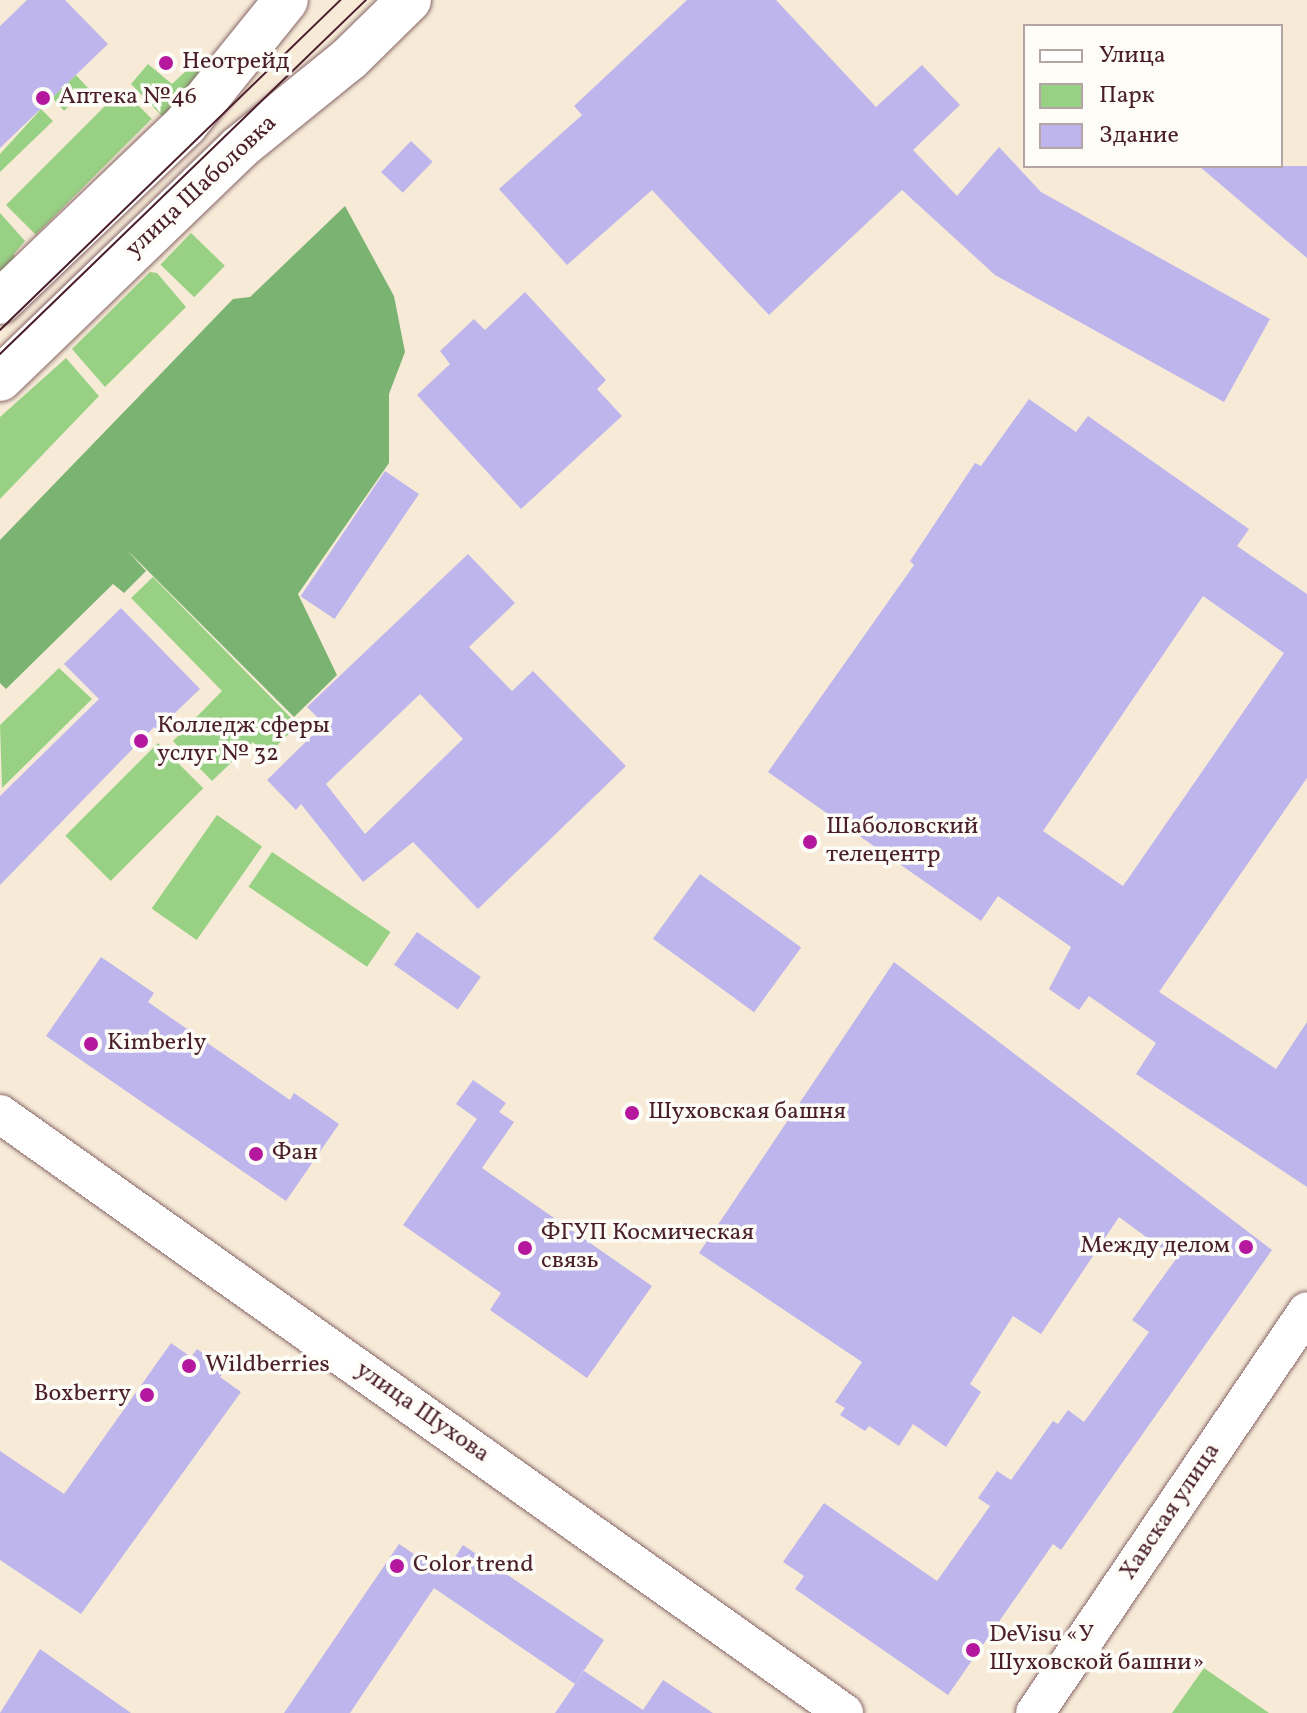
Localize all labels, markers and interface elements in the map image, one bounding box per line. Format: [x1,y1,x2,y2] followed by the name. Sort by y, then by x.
[1023,24,1283,168] legend
[1099,39,1166,73] text: Улица
[182,49,289,77] place label: Неотрейд
[157,54,175,72] marker: Неотрейд
[1099,79,1155,113] text: Парк
[59,84,197,112] place label: Аптека №46
[34,89,52,107] marker: Аптека №46
[120,110,284,264] street label: улица Шаболовка
[1099,119,1179,153] text: Здание
[157,713,330,769] place label: Колледж сферы услуг № 32
[132,732,150,750] marker: Колледж сферы услуг № 32
[826,814,978,870] place label: Шаболовский телецентр
[801,833,819,851] marker: Шаболовский телецентр
[107,1030,206,1058] place label: Kimberly
[82,1035,100,1053] marker: Kimberly
[648,1099,846,1127] place label: Шуховская башня
[623,1104,641,1122] marker: Шуховская башня
[272,1140,318,1168] place label: Фан
[247,1145,265,1163] marker: Фан
[541,1220,754,1276] place label: ФГУП Космическая связь
[1080,1233,1230,1261] place label: Между делом
[1237,1238,1255,1256] marker: Между делом
[516,1239,534,1257] marker: ФГУП Космическая связь
[205,1352,330,1380] place label: Wildberries
[349,1356,495,1470] street label: улица Шухова
[180,1357,198,1375] marker: Wildberries
[34,1381,131,1409] place label: Boxberry
[138,1386,156,1404] marker: Boxberry
[1114,1438,1228,1586] street label: Хавская улица
[413,1552,534,1580] place label: Color trend
[388,1557,406,1575] marker: Color trend
[989,1622,1204,1678] place label: DeVisu «У Шуховской башни»
[964,1641,982,1659] marker: DeVisu «У Шуховской башни»

